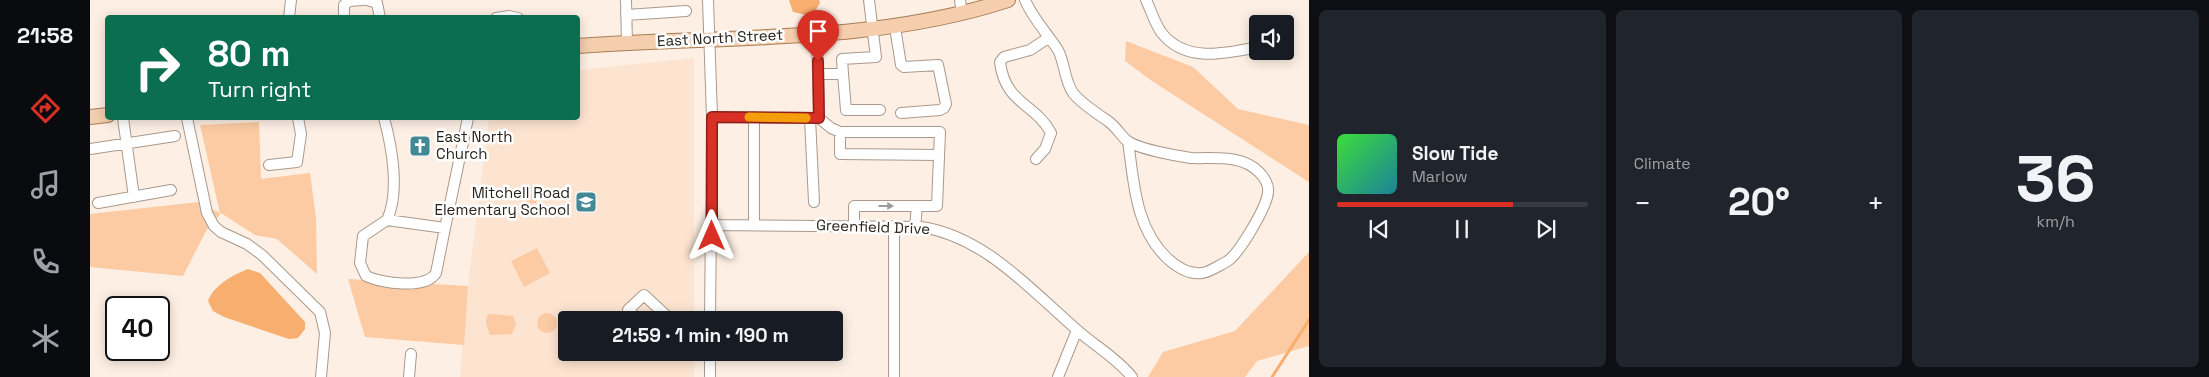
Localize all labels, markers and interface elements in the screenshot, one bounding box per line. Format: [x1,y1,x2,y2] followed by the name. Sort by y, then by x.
[797,10,839,61] pin
[1249,15,1294,60] map controls
[1249,15,1294,60] button: sound
[804,17,832,45] icon: arrive
[17,21,73,49] text: 21:58
[656,25,784,50] street label: East North Street
[208,32,290,76] text: 80 m
[125,35,190,100] icon: right
[208,75,311,103] text: Turn right
[28,91,63,126] icon: directions
[436,127,512,163] place label: East North Church
[408,134,432,158] church icon: East North Church
[2016,137,2096,220] text: 36
[1412,141,1498,166] text: Slow Tide
[1634,153,1691,174] text: Climate
[1412,166,1468,187] text: Marlow
[28,167,63,202] icon: music
[1728,178,1790,226] text: 20°
[434,183,570,219] place label: Mitchell Road Elementary School
[1634,185,1651,221] text: −
[1867,185,1884,221] text: +
[574,190,598,214] school or university icon: Mitchell Road Elementary School
[878,202,894,210] one-way arrow
[685,209,737,261] position arrow
[2037,211,2075,232] text: km/h
[816,215,930,238] street label: Greenfield Drive
[1365,215,1393,243] icon: previous
[1448,215,1476,243] icon: pause
[1532,215,1560,243] icon: next
[28,244,63,279] icon: phone
[105,296,170,361] speed limit sign: 40
[28,321,63,356] icon: climate
[612,323,789,348] text: 21:59 · 1 min · 190 m

